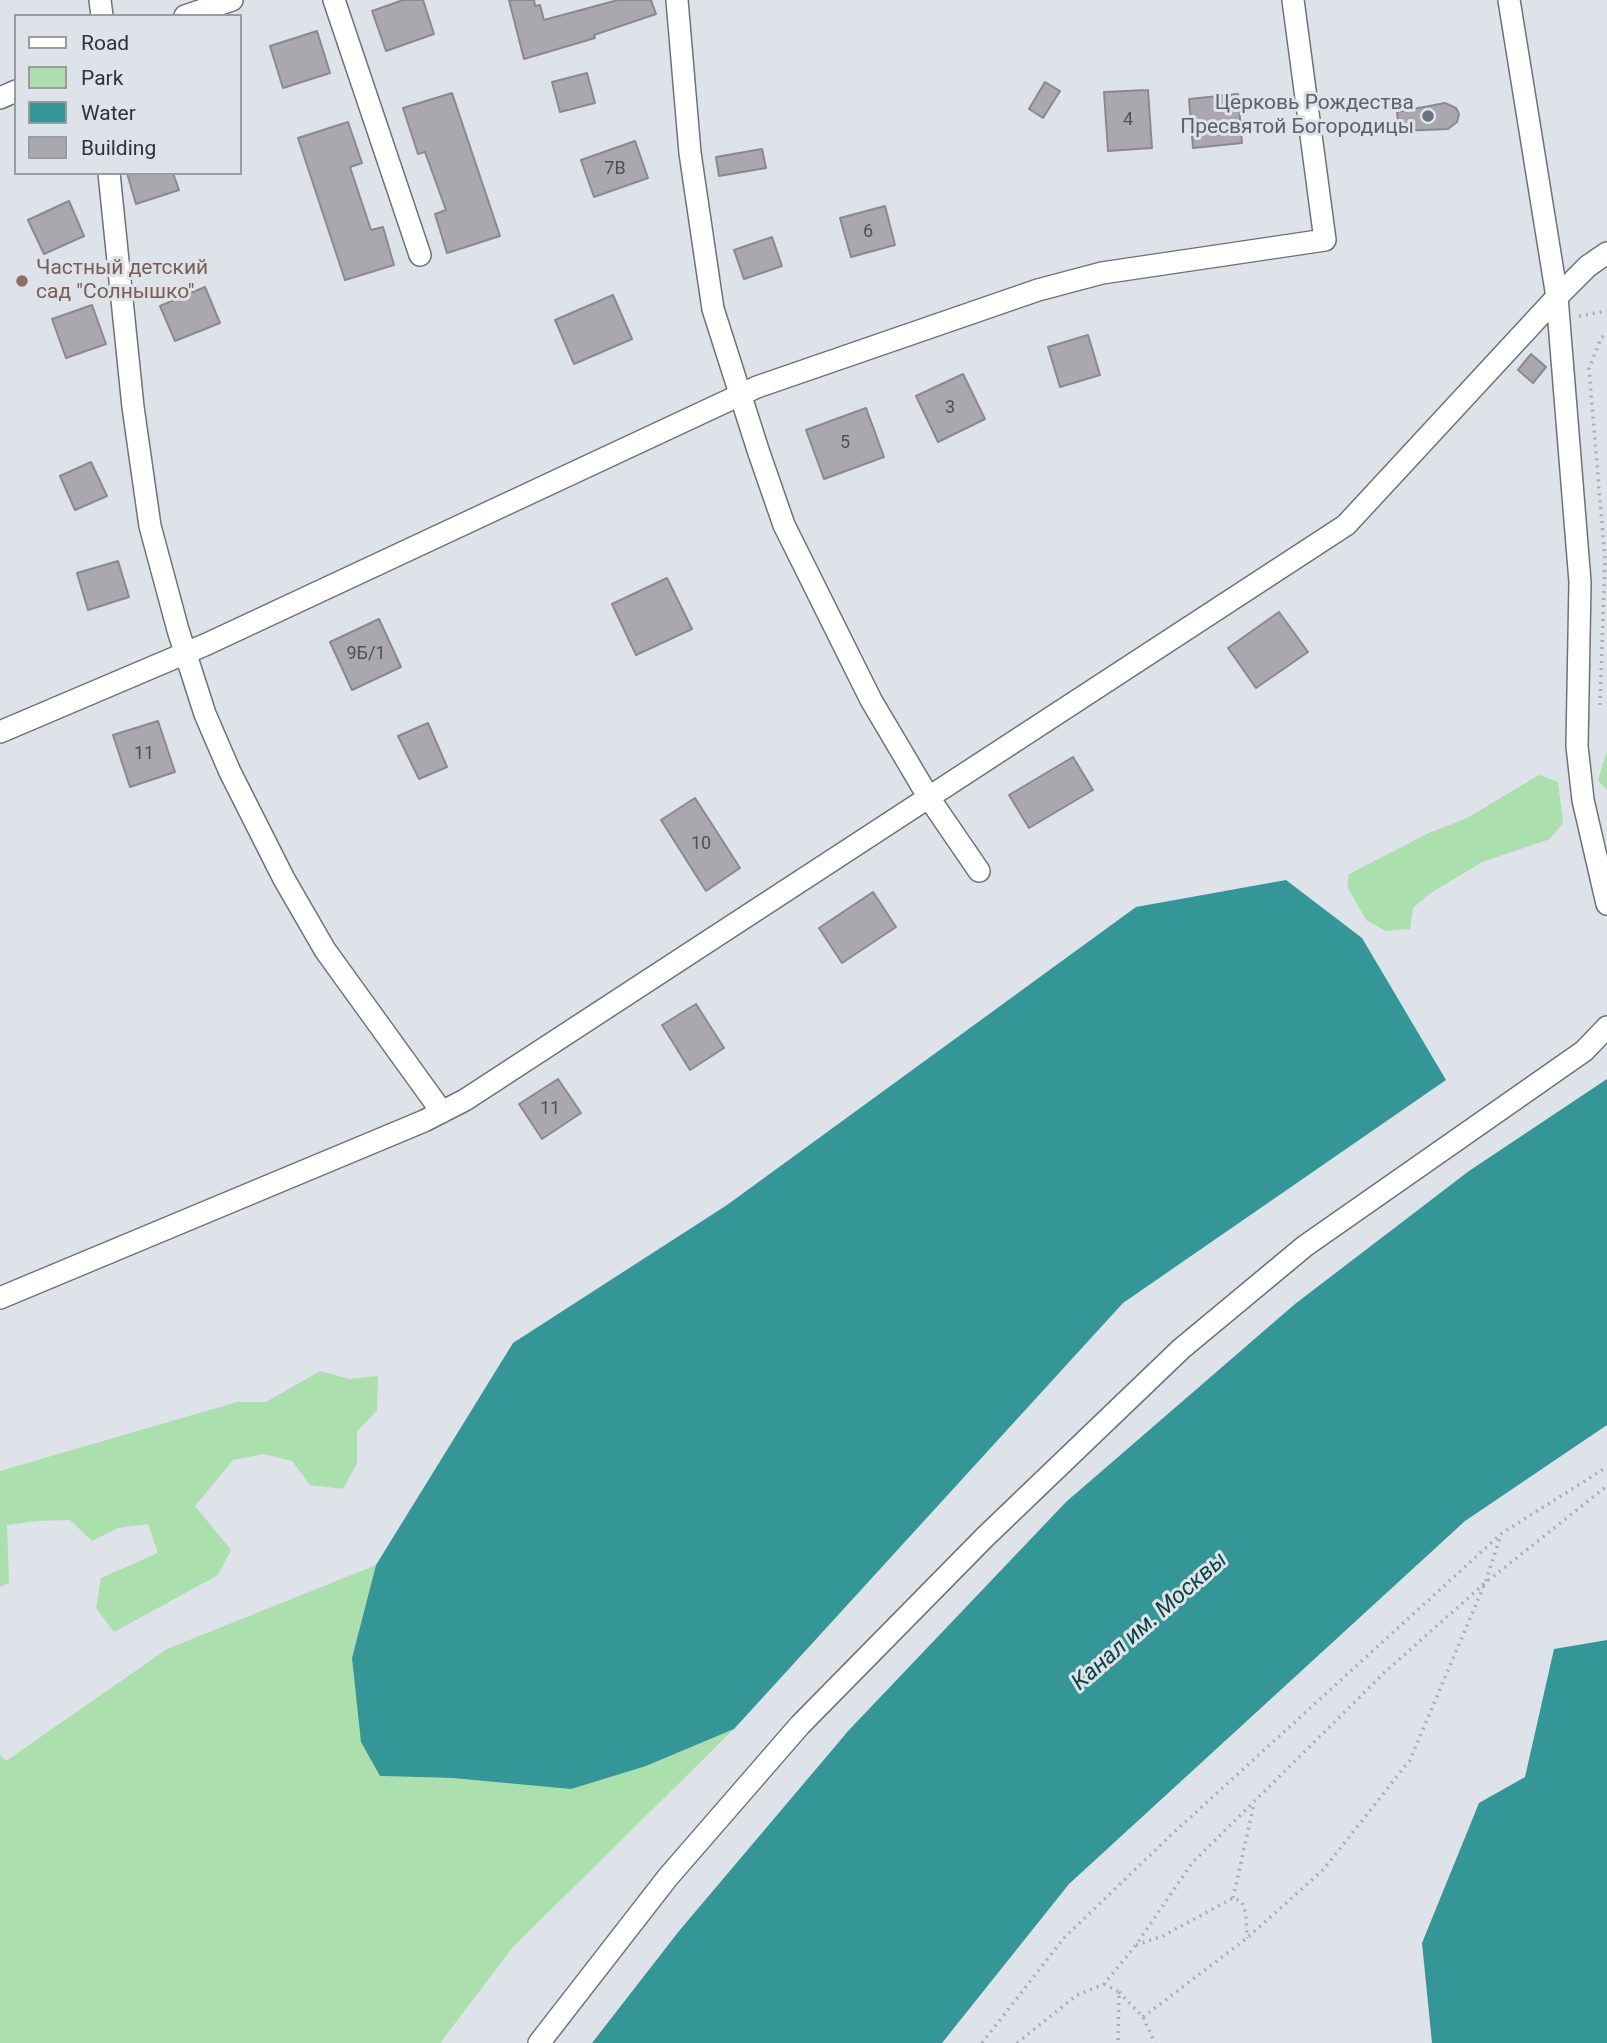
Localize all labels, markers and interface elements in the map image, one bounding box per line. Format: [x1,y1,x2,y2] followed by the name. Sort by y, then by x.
[14,14,242,175] legend
[81,31,129,55] text: Road
[81,66,123,90] text: Park
[1180,91,1414,141] place label: Церковь Рождества Пресвятой Богородицы
[81,101,136,125] text: Water
[1420,108,1436,124] marker: Церковь Рождества Пресвятой Богородицы
[1123,109,1133,131] house number: 4
[81,136,156,160] text: Building
[604,158,626,180] house number: 7В
[863,221,873,243] house number: 6
[36,256,208,306] place label: Частный детский сад "Солнышко"
[14,273,30,289] marker: Частный детский сад "Солнышко"
[945,397,955,419] house number: 3
[840,432,850,454] house number: 5
[346,643,386,665] house number: 9Б/1
[134,743,154,765] house number: 11
[691,833,711,855] house number: 10
[540,1098,560,1120] house number: 11
[1067,1547,1233,1697] water label: Канал им. Москвы

